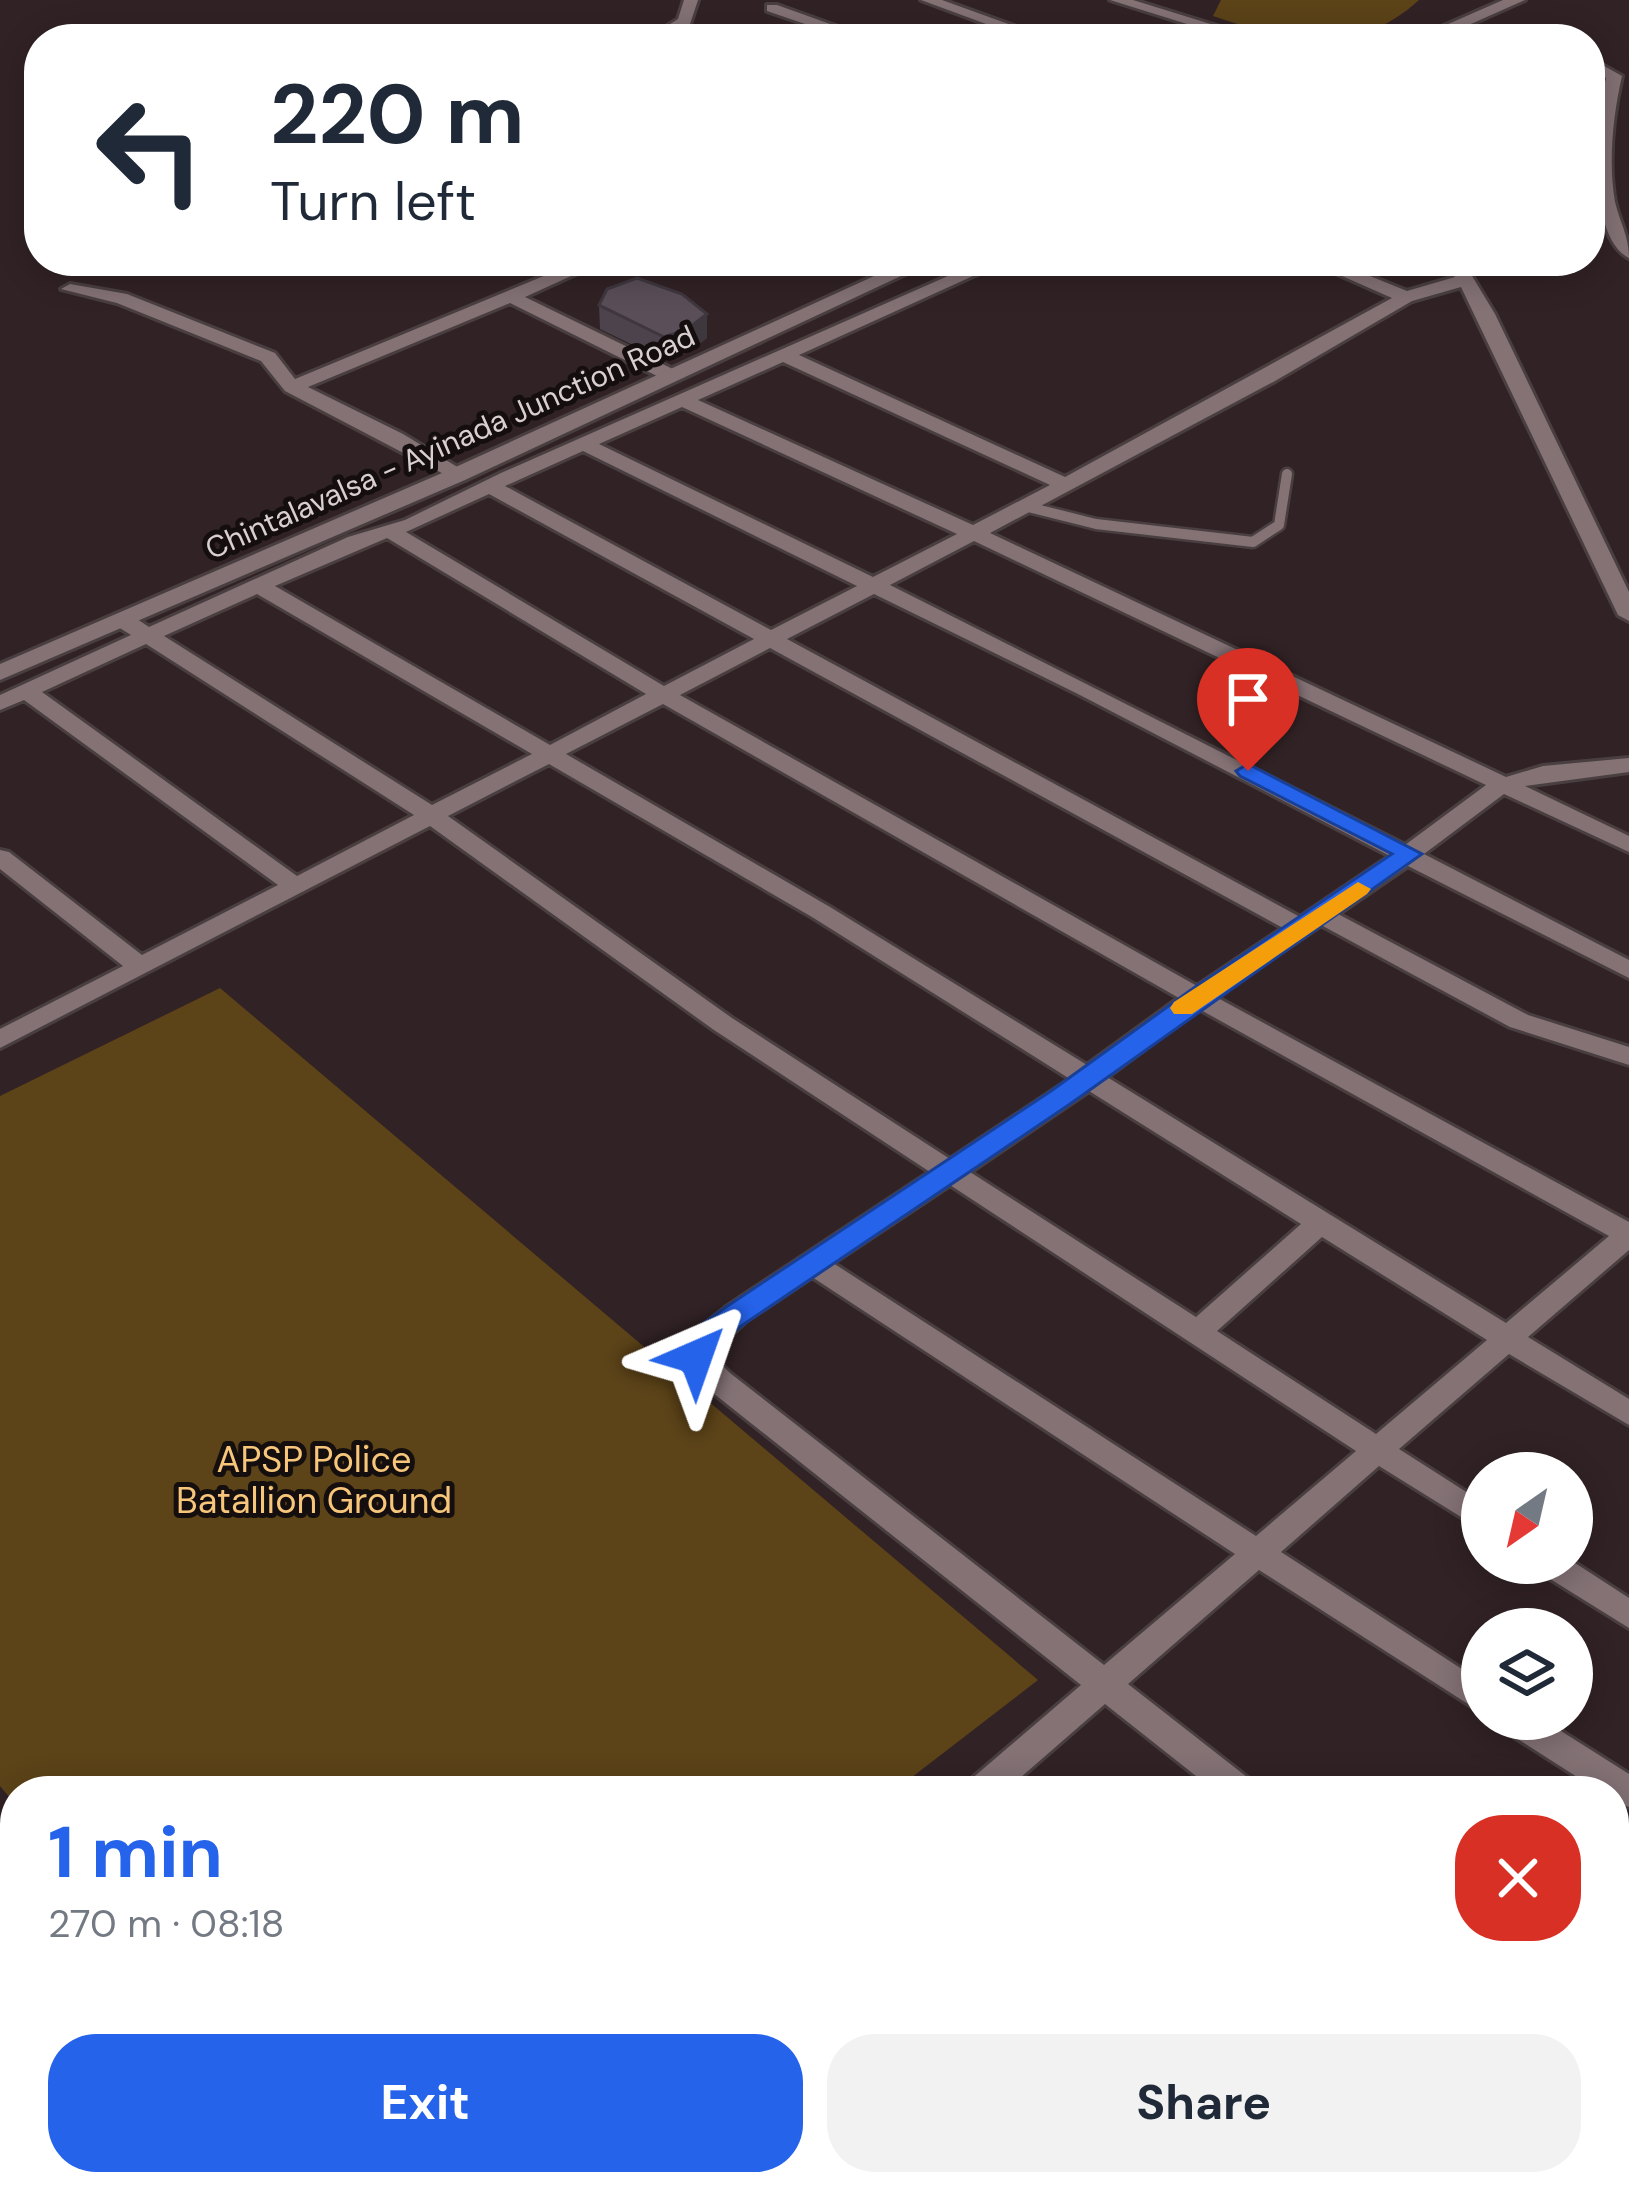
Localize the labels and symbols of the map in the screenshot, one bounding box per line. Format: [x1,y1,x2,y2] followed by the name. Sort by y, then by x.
[199,316,701,568] street label: Chintalavalsa - Ayinada Junction Road
[1197,648,1299,771] pin
[633,1294,759,1420] position arrow
[176,1436,452,1524] park label: APSP Police Batallion Ground
[1461,1452,1593,1584] north arrow

